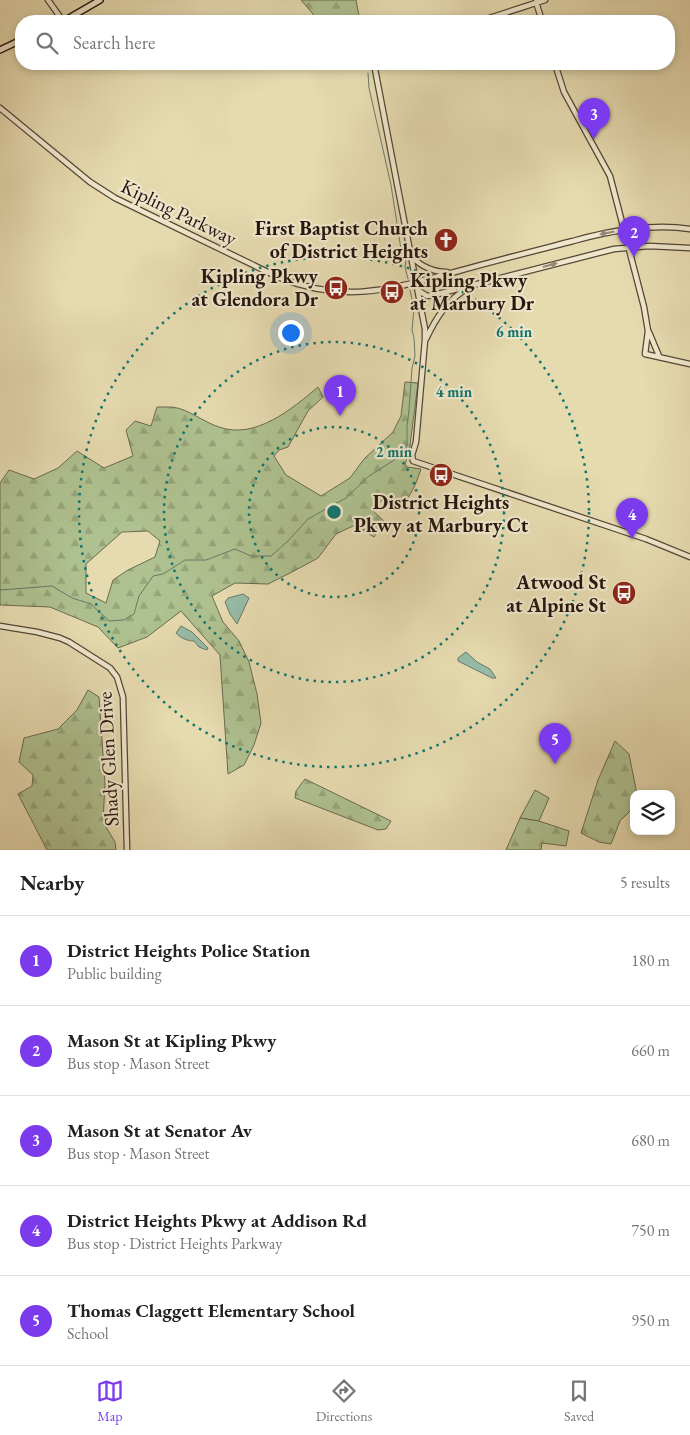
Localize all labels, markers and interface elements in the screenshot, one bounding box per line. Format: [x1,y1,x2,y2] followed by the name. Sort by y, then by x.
[15,15,675,70] search box
[33,29,61,57] icon: search
[73,30,155,55] text: Search here
[578,98,610,139] pin: 3
[117,173,241,251] street label: Kipling Parkway
[255,215,428,264] place label: First Baptist Church of District Heights
[618,216,650,257] pin: 2
[433,227,459,253] church icon: First Baptist Church of District Heights
[599,229,614,237] one-way arrow
[542,261,557,269] one-way arrow
[191,263,319,312] place label: Kipling Pkwy at Glendora Dr
[410,267,535,316] place label: Kipling Pkwy at Marbury Dr
[323,275,349,301] bus stop icon: Kipling Pkwy at Glendora Dr
[379,279,405,305] bus stop icon: Kipling Pkwy at Marbury Dr
[278,320,304,346] your location
[496,322,533,341] text: 6 min
[324,375,356,416] pin: 1
[436,382,473,401] text: 4 min
[376,442,413,461] text: 2 min
[428,462,454,488] bus stop icon: District Heights Pkwy at Marbury Ct
[354,489,529,538] place label: District Heights Pkwy at Marbury Ct
[616,498,648,539] pin: 4
[325,503,343,521] centre of rings
[506,569,606,618] place label: Atwood St at Alpine St
[611,580,637,606] bus stop icon: Atwood St at Alpine St
[91,691,125,827] street label: Shady Glen Drive
[539,723,571,764] pin: 5
[630,790,675,835] map controls
[630,790,675,835] button: layers
[20,869,84,896] text: Nearby
[620,872,670,893] text: 5 results
[67,938,310,963] text: District Heights Police Station
[32,950,40,971] text: 1
[631,950,670,971] text: 180 m
[67,963,162,984] text: Public building
[67,1028,276,1053] text: Mason St at Kipling Pkwy
[32,1040,40,1061] text: 2
[631,1040,670,1061] text: 660 m
[67,1053,210,1074] text: Bus stop · Mason Street
[67,1118,252,1143] text: Mason St at Senator Av
[32,1130,40,1151] text: 3
[631,1130,670,1151] text: 680 m
[67,1143,210,1164] text: Bus stop · Mason Street
[67,1208,367,1233] text: District Heights Pkwy at Addison Rd
[32,1220,40,1241] text: 4
[631,1220,670,1241] text: 750 m
[67,1233,282,1254] text: Bus stop · District Heights Parkway
[67,1298,355,1323] text: Thomas Claggett Elementary School
[32,1310,40,1331] text: 5
[631,1310,670,1331] text: 950 m
[67,1323,109,1344] text: School
[96,1377,124,1425] tab: Map
[316,1377,372,1425] tab: Directions
[564,1377,594,1425] tab: Saved

